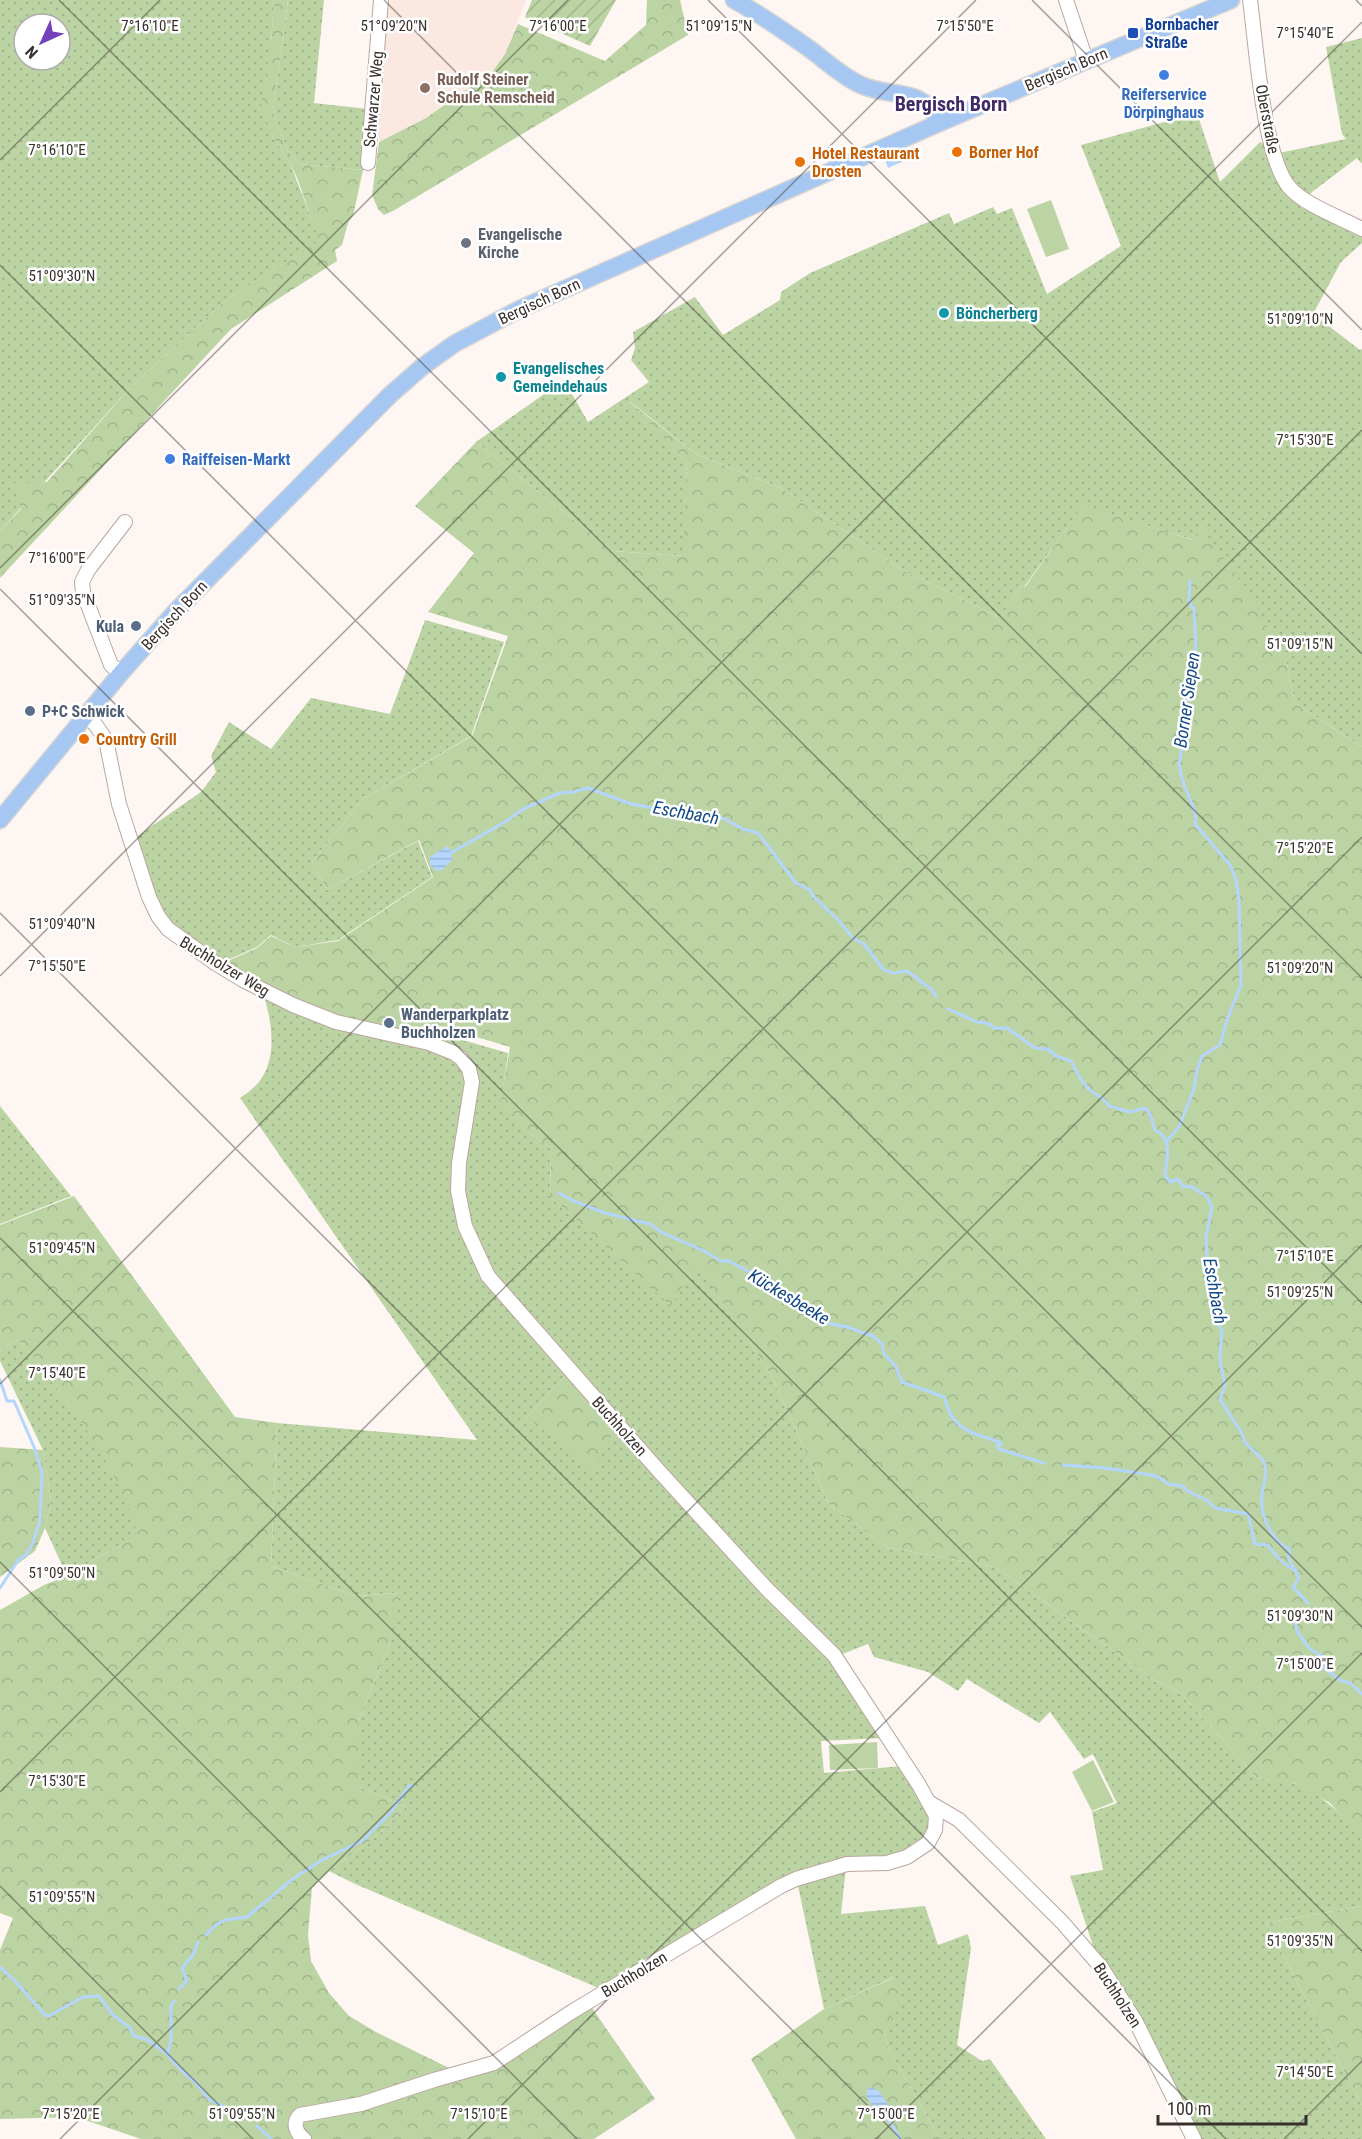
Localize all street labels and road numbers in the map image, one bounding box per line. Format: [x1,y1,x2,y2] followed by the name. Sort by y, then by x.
[1022,44,1110,95] street label: Bergisch Born
[360,50,387,148] street label: Schwarzer Weg
[1252,83,1284,155] street label: Oberstraße
[495,274,583,329] street label: Bergisch Born
[137,577,211,654] street label: Bergisch Born
[176,932,273,1001] street label: Buchholzer Weg
[588,1393,651,1460] street label: Buchholzen
[598,1947,671,2001] street label: Buchholzen
[1090,1959,1145,2031] street label: Buchholzen

